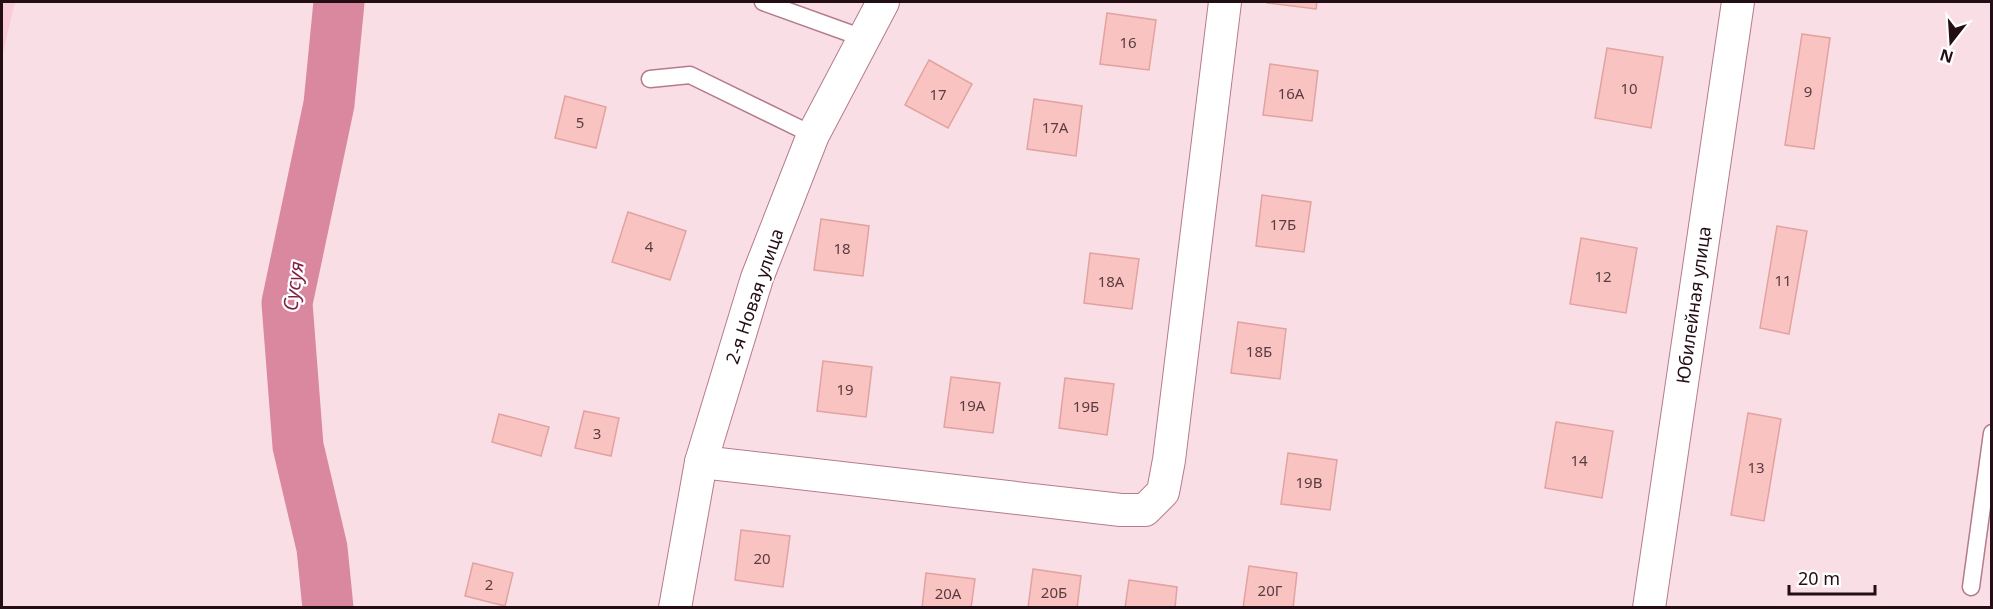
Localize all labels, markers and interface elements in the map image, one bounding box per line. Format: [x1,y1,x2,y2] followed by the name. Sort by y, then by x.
[1921,12,1981,72] north arrow
[1119,32,1137,52] house number: 16
[1937,44,1956,69] text: N
[1620,78,1638,98] house number: 10
[1804,81,1812,101] house number: 9
[1278,83,1305,103] house number: 16А
[929,84,947,104] house number: 17
[576,112,584,132] house number: 5
[1042,117,1069,137] house number: 17А
[1270,214,1296,234] house number: 17Б
[720,225,788,367] street label: 2-я Новая улица
[1670,225,1716,385] street label: Юбилейная улица
[645,236,654,256] house number: 4
[833,238,851,258] house number: 18
[276,259,310,313] water label: Сусуя
[1594,266,1612,286] house number: 12
[1774,270,1792,290] house number: 11
[1098,271,1125,291] house number: 18А
[1246,341,1272,361] house number: 18Б
[836,379,854,399] house number: 19
[959,395,986,415] house number: 19А
[1073,396,1099,416] house number: 19Б
[593,423,601,443] house number: 3
[1570,450,1588,470] house number: 14
[1747,457,1765,477] house number: 13
[1296,472,1322,492] house number: 19В
[753,548,771,568] house number: 20
[1789,558,1874,596] scale bar
[1798,566,1840,590] text: 20 m
[485,574,493,594] house number: 2
[1258,580,1283,600] house number: 20Г
[1041,582,1067,602] house number: 20Б
[935,583,962,603] house number: 20А

